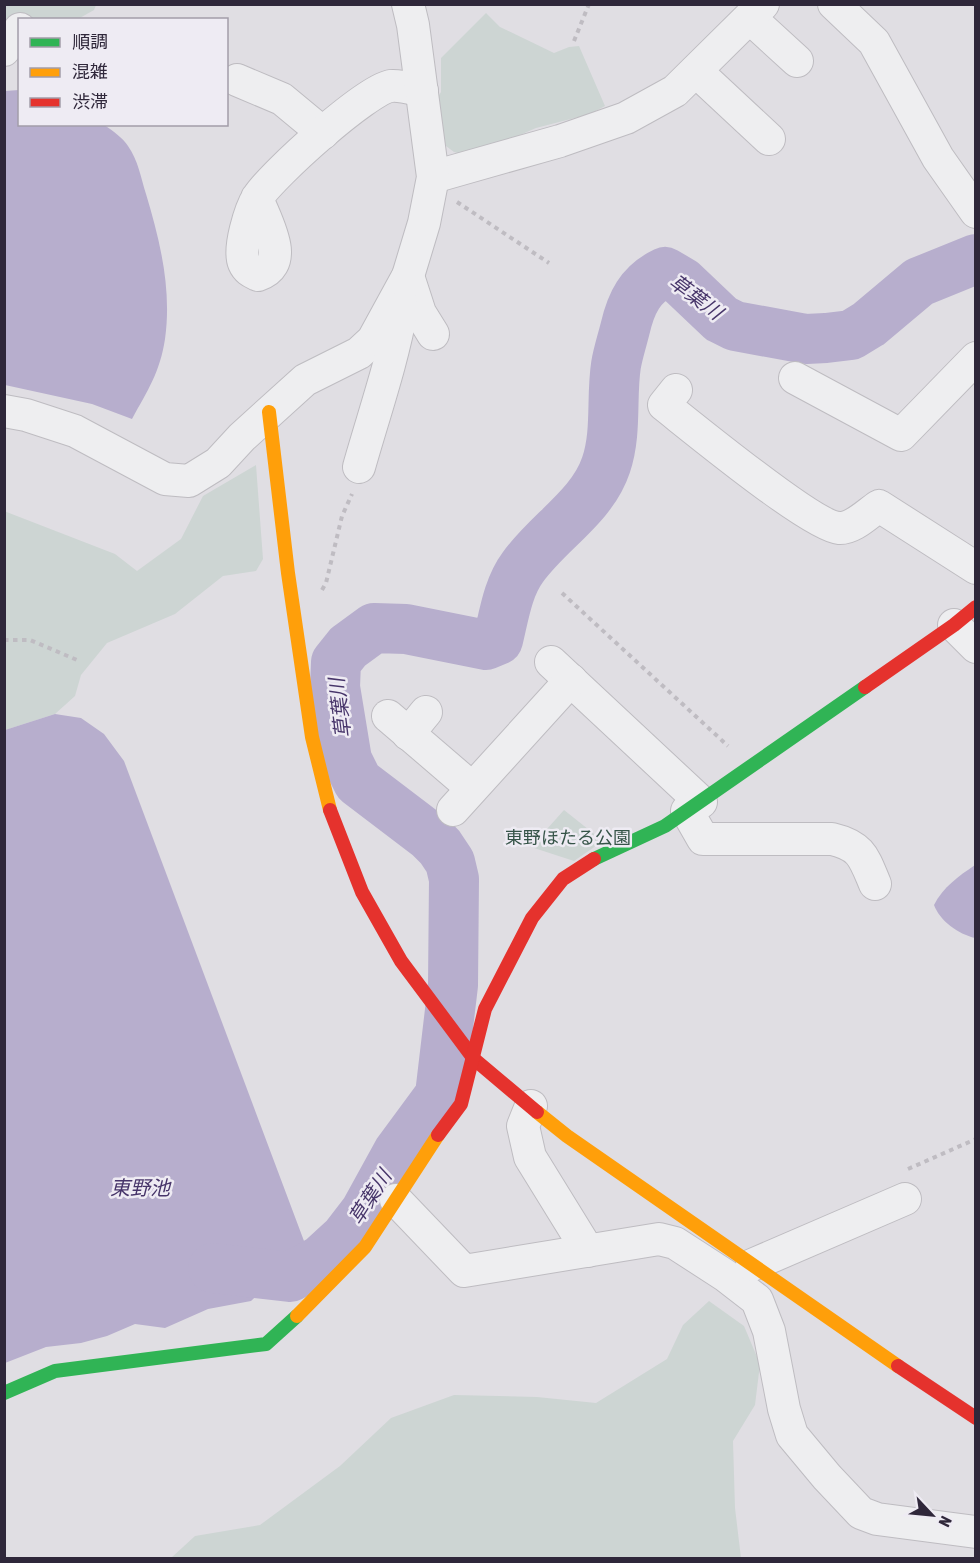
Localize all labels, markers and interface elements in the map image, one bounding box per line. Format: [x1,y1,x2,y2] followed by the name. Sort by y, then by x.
[18,18,228,126] legend
[72,31,108,52] text: 順調
[72,61,108,82] text: 混雑
[72,91,108,112] text: 渋滞
[665,269,729,325] water label: 草葉川
[324,675,355,739] water label: 草葉川
[505,827,631,848] park label: 東野ほたる公園
[344,1164,397,1228] water label: 草葉川
[110,1176,172,1199] water label: 東野池
[902,1485,962,1545] north arrow
[935,1513,956,1530] text: N

